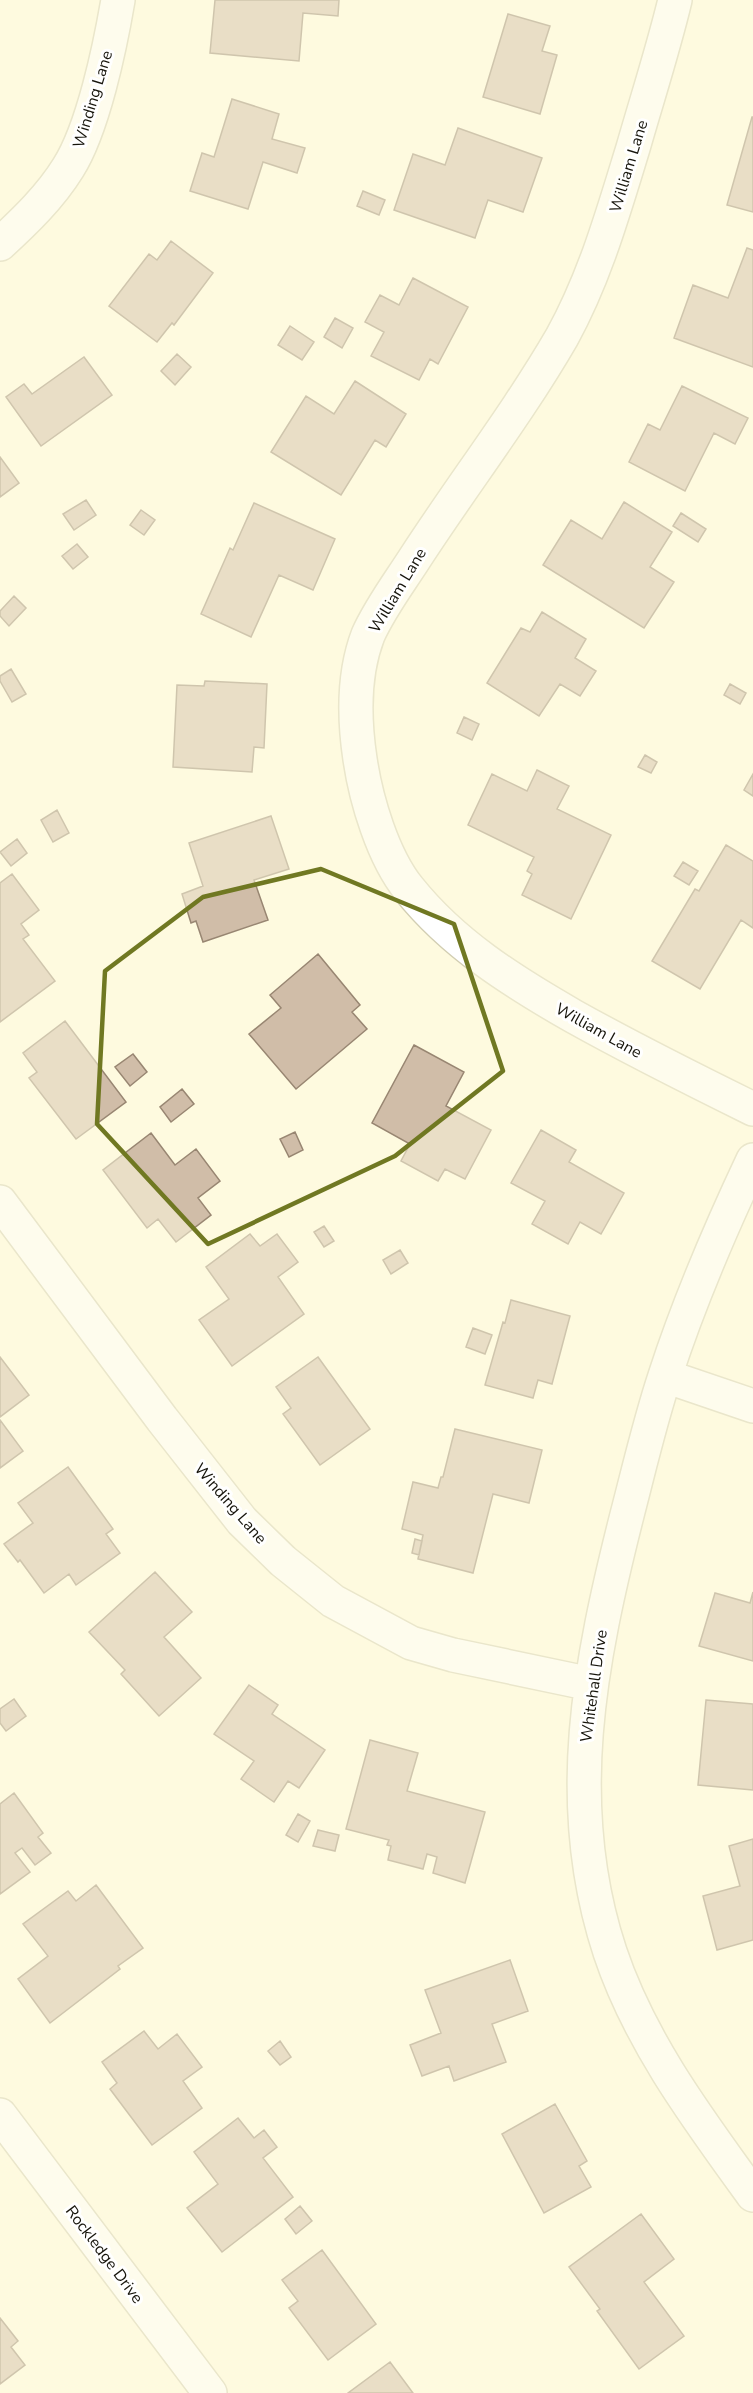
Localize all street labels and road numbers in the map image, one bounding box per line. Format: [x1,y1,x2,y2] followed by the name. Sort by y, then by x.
[68,48,118,151] street label: Winding Lane
[604,117,653,215] street label: William Lane
[364,544,432,637] street label: William Lane
[551,998,646,1064] street label: William Lane
[189,1458,272,1549] street label: Winding Lane
[575,1628,613,1744] street label: Whitehall Drive
[60,2201,148,2308] street label: Rockledge Drive

